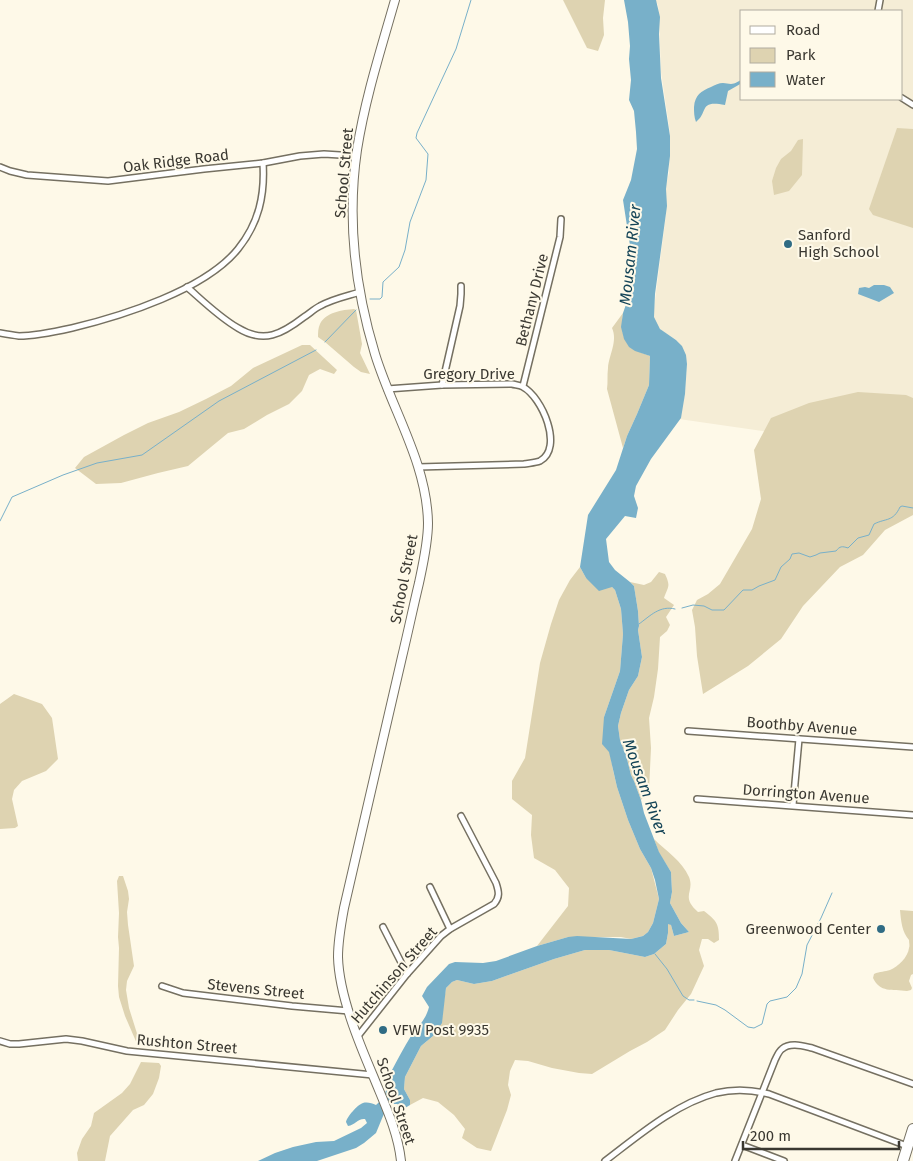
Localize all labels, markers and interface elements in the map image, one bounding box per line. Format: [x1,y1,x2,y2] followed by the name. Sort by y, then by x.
[740,10,903,100] legend
[786,21,821,39] text: Road
[786,46,816,64] text: Park
[786,71,825,89] text: Water
[331,126,357,219] street label: School Street
[122,146,230,176] street label: Oak Ridge Road
[615,203,645,306] water label: Mousam River
[798,226,880,261] place label: Sanford High School
[782,238,794,250] marker: Sanford High School
[512,252,552,348] street label: Bethany Drive
[423,365,515,383] street label: Gregory Drive
[387,532,422,625] street label: School Street
[746,713,858,739] street label: Boothby Avenue
[619,736,672,839] water label: Mousam River
[742,781,870,807] street label: Dorrington Avenue
[746,920,871,938] place label: Greenwood Center
[347,922,441,1027] street label: Hutchinson Street
[875,923,887,935] marker: Greenwood Center
[207,975,306,1003] street label: Stevens Street
[393,1021,489,1039] place label: VFW Post 9935
[377,1024,389,1036] marker: VFW Post 9935
[136,1031,239,1057] street label: Rushton Street
[373,1055,419,1147] street label: School Street
[743,1118,899,1150] scale bar
[750,1127,791,1145] text: 200 m

